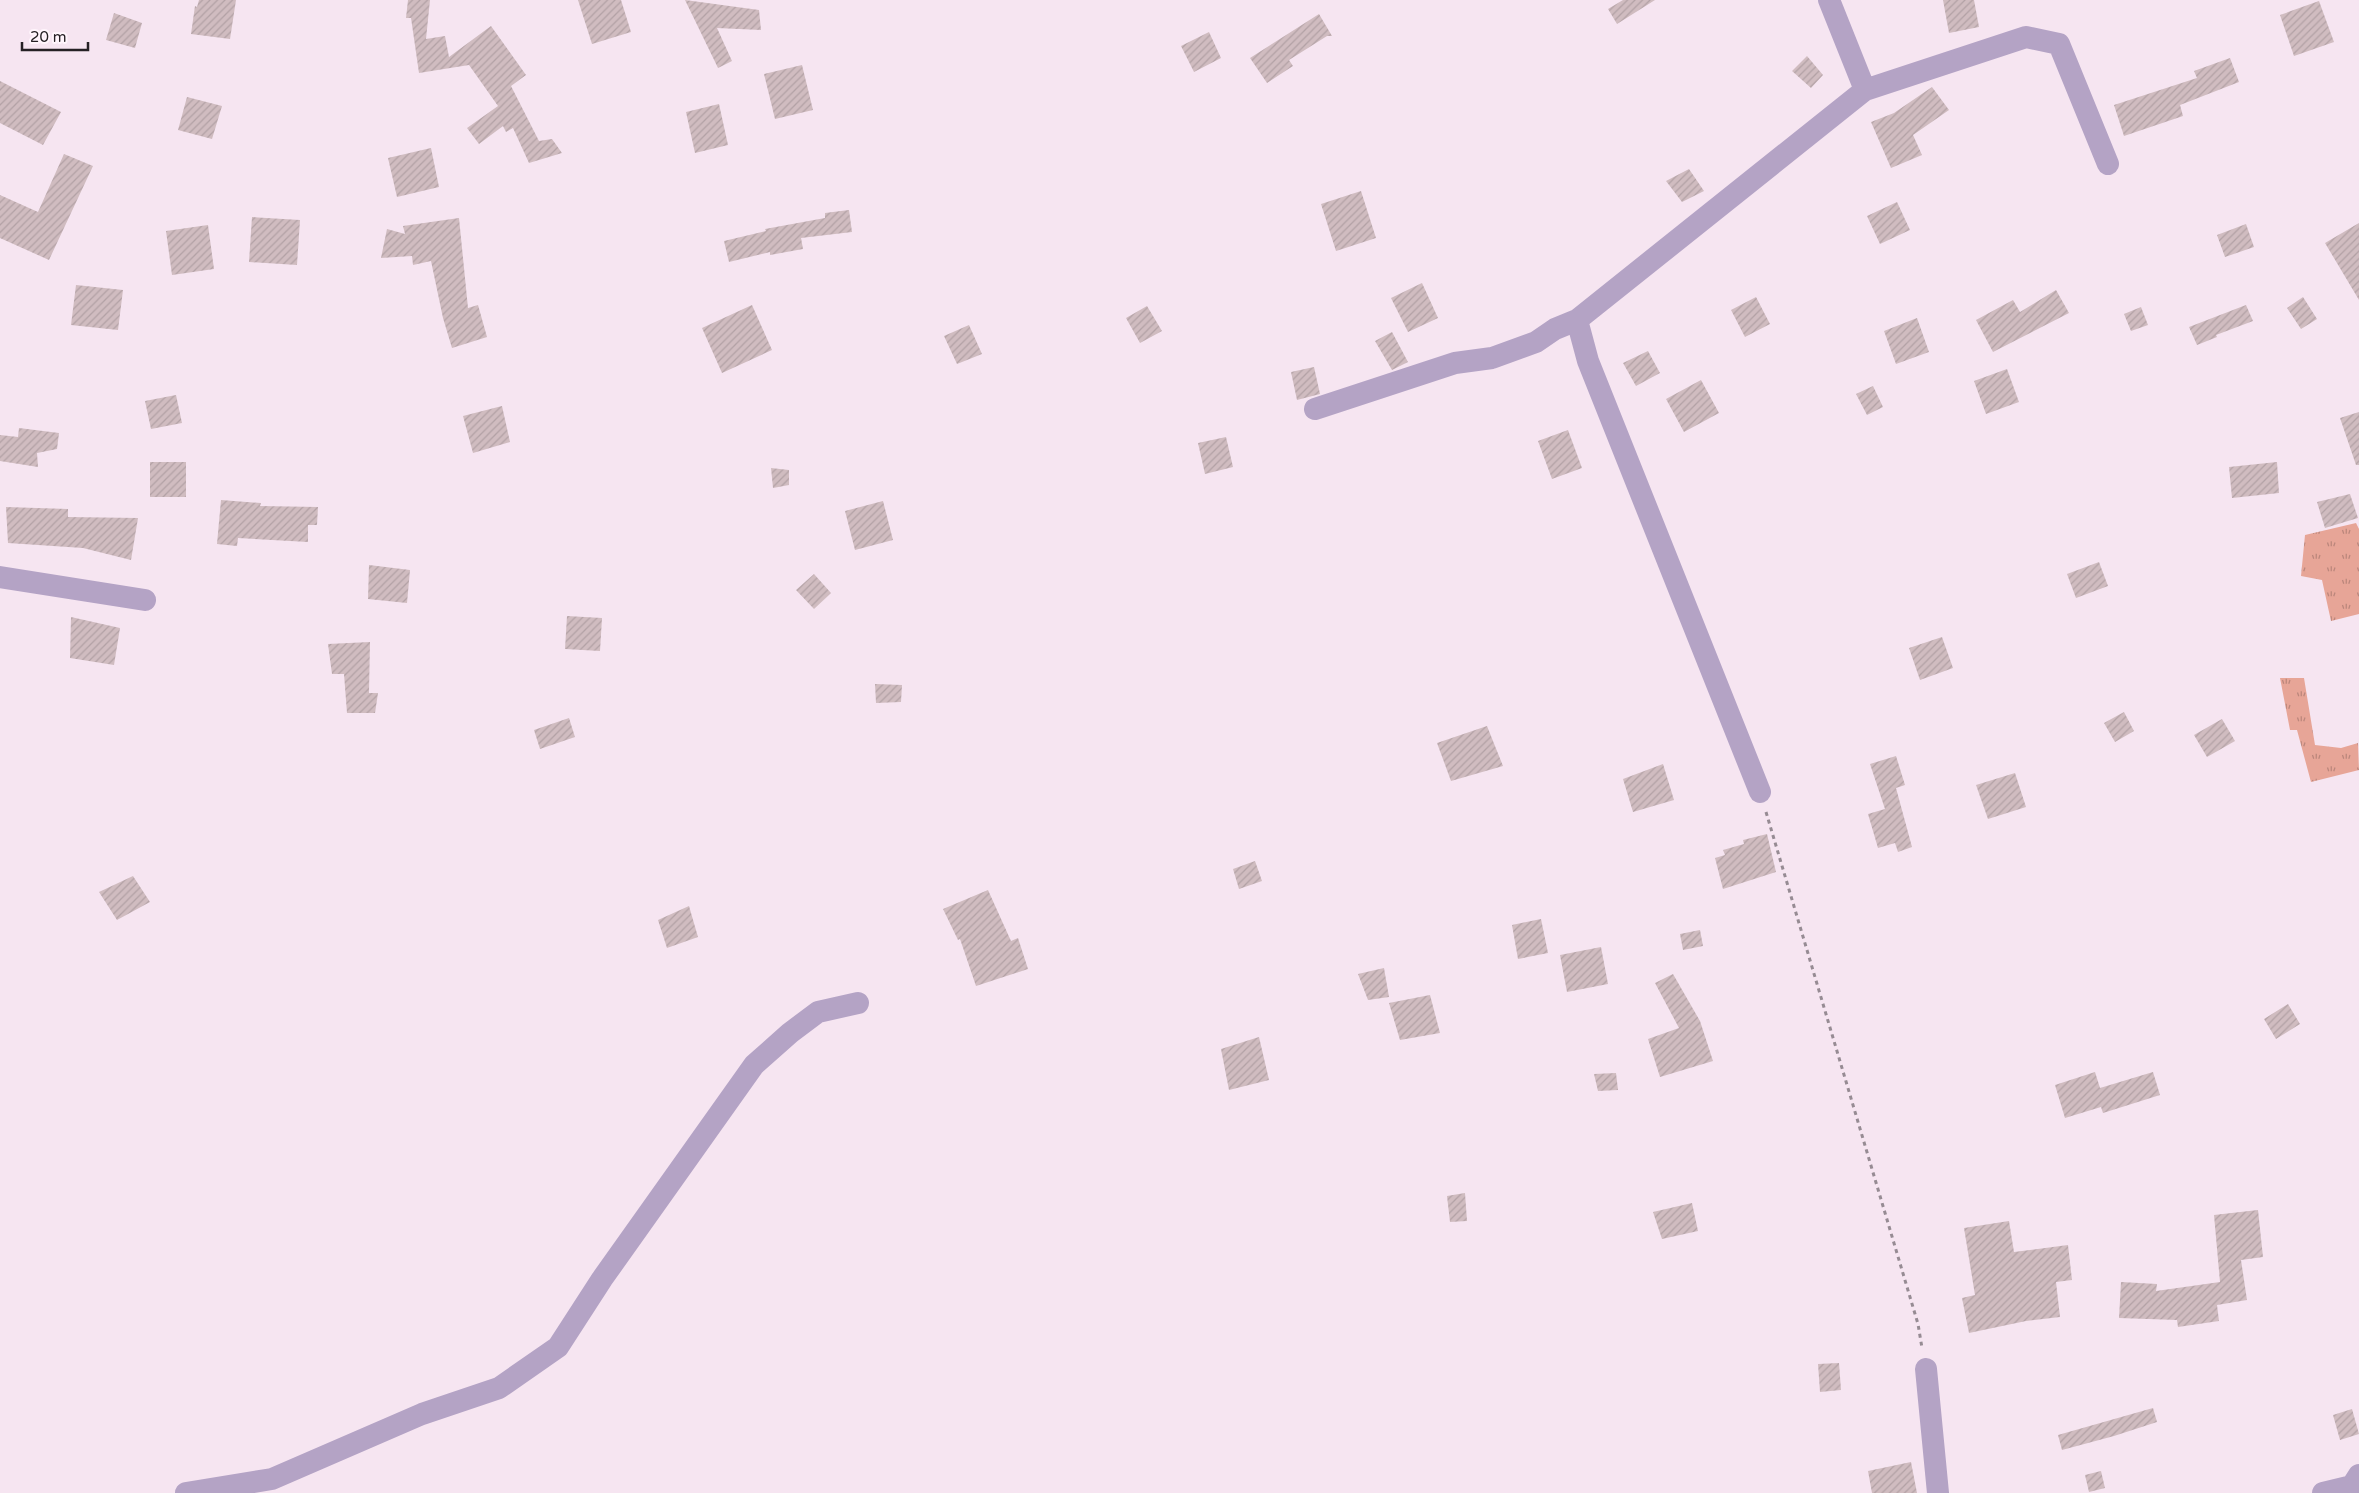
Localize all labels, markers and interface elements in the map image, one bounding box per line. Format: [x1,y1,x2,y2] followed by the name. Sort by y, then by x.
[22,20,89,52] scale bar
[30,28,67,46] text: 20 m

